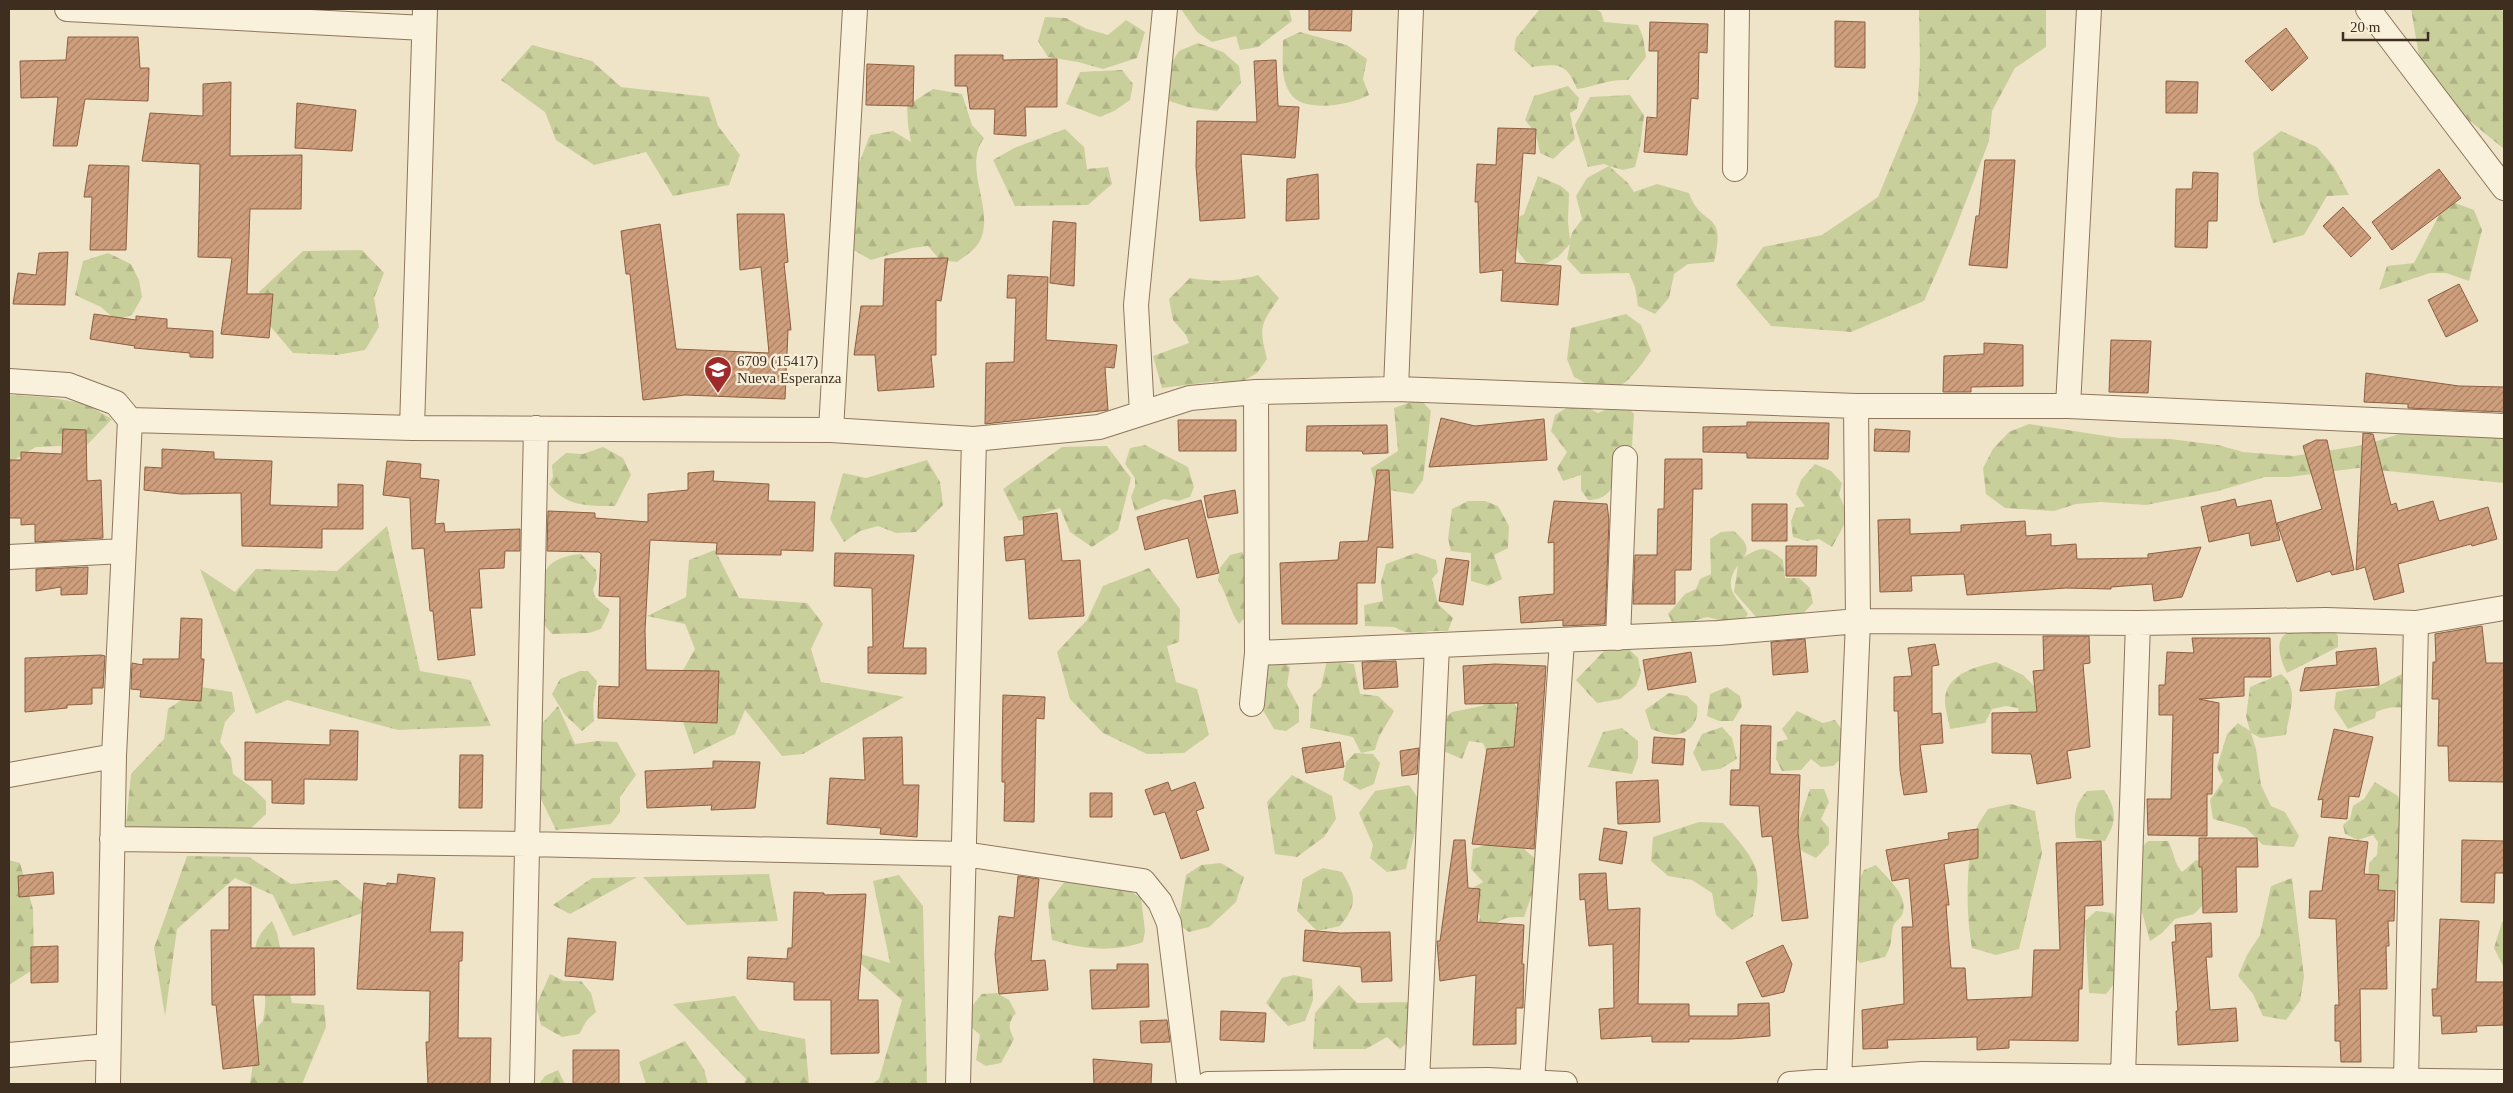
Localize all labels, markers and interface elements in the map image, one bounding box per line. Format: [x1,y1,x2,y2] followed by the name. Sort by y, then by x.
[2343,10,2428,42] scale bar
[2350,19,2381,35] text: 20 m
[737,353,842,386] place label: 6709 (15417) Nueva Esperanza
[703,355,733,394] school or university icon: 6709 (15417) Nueva Esperanza

